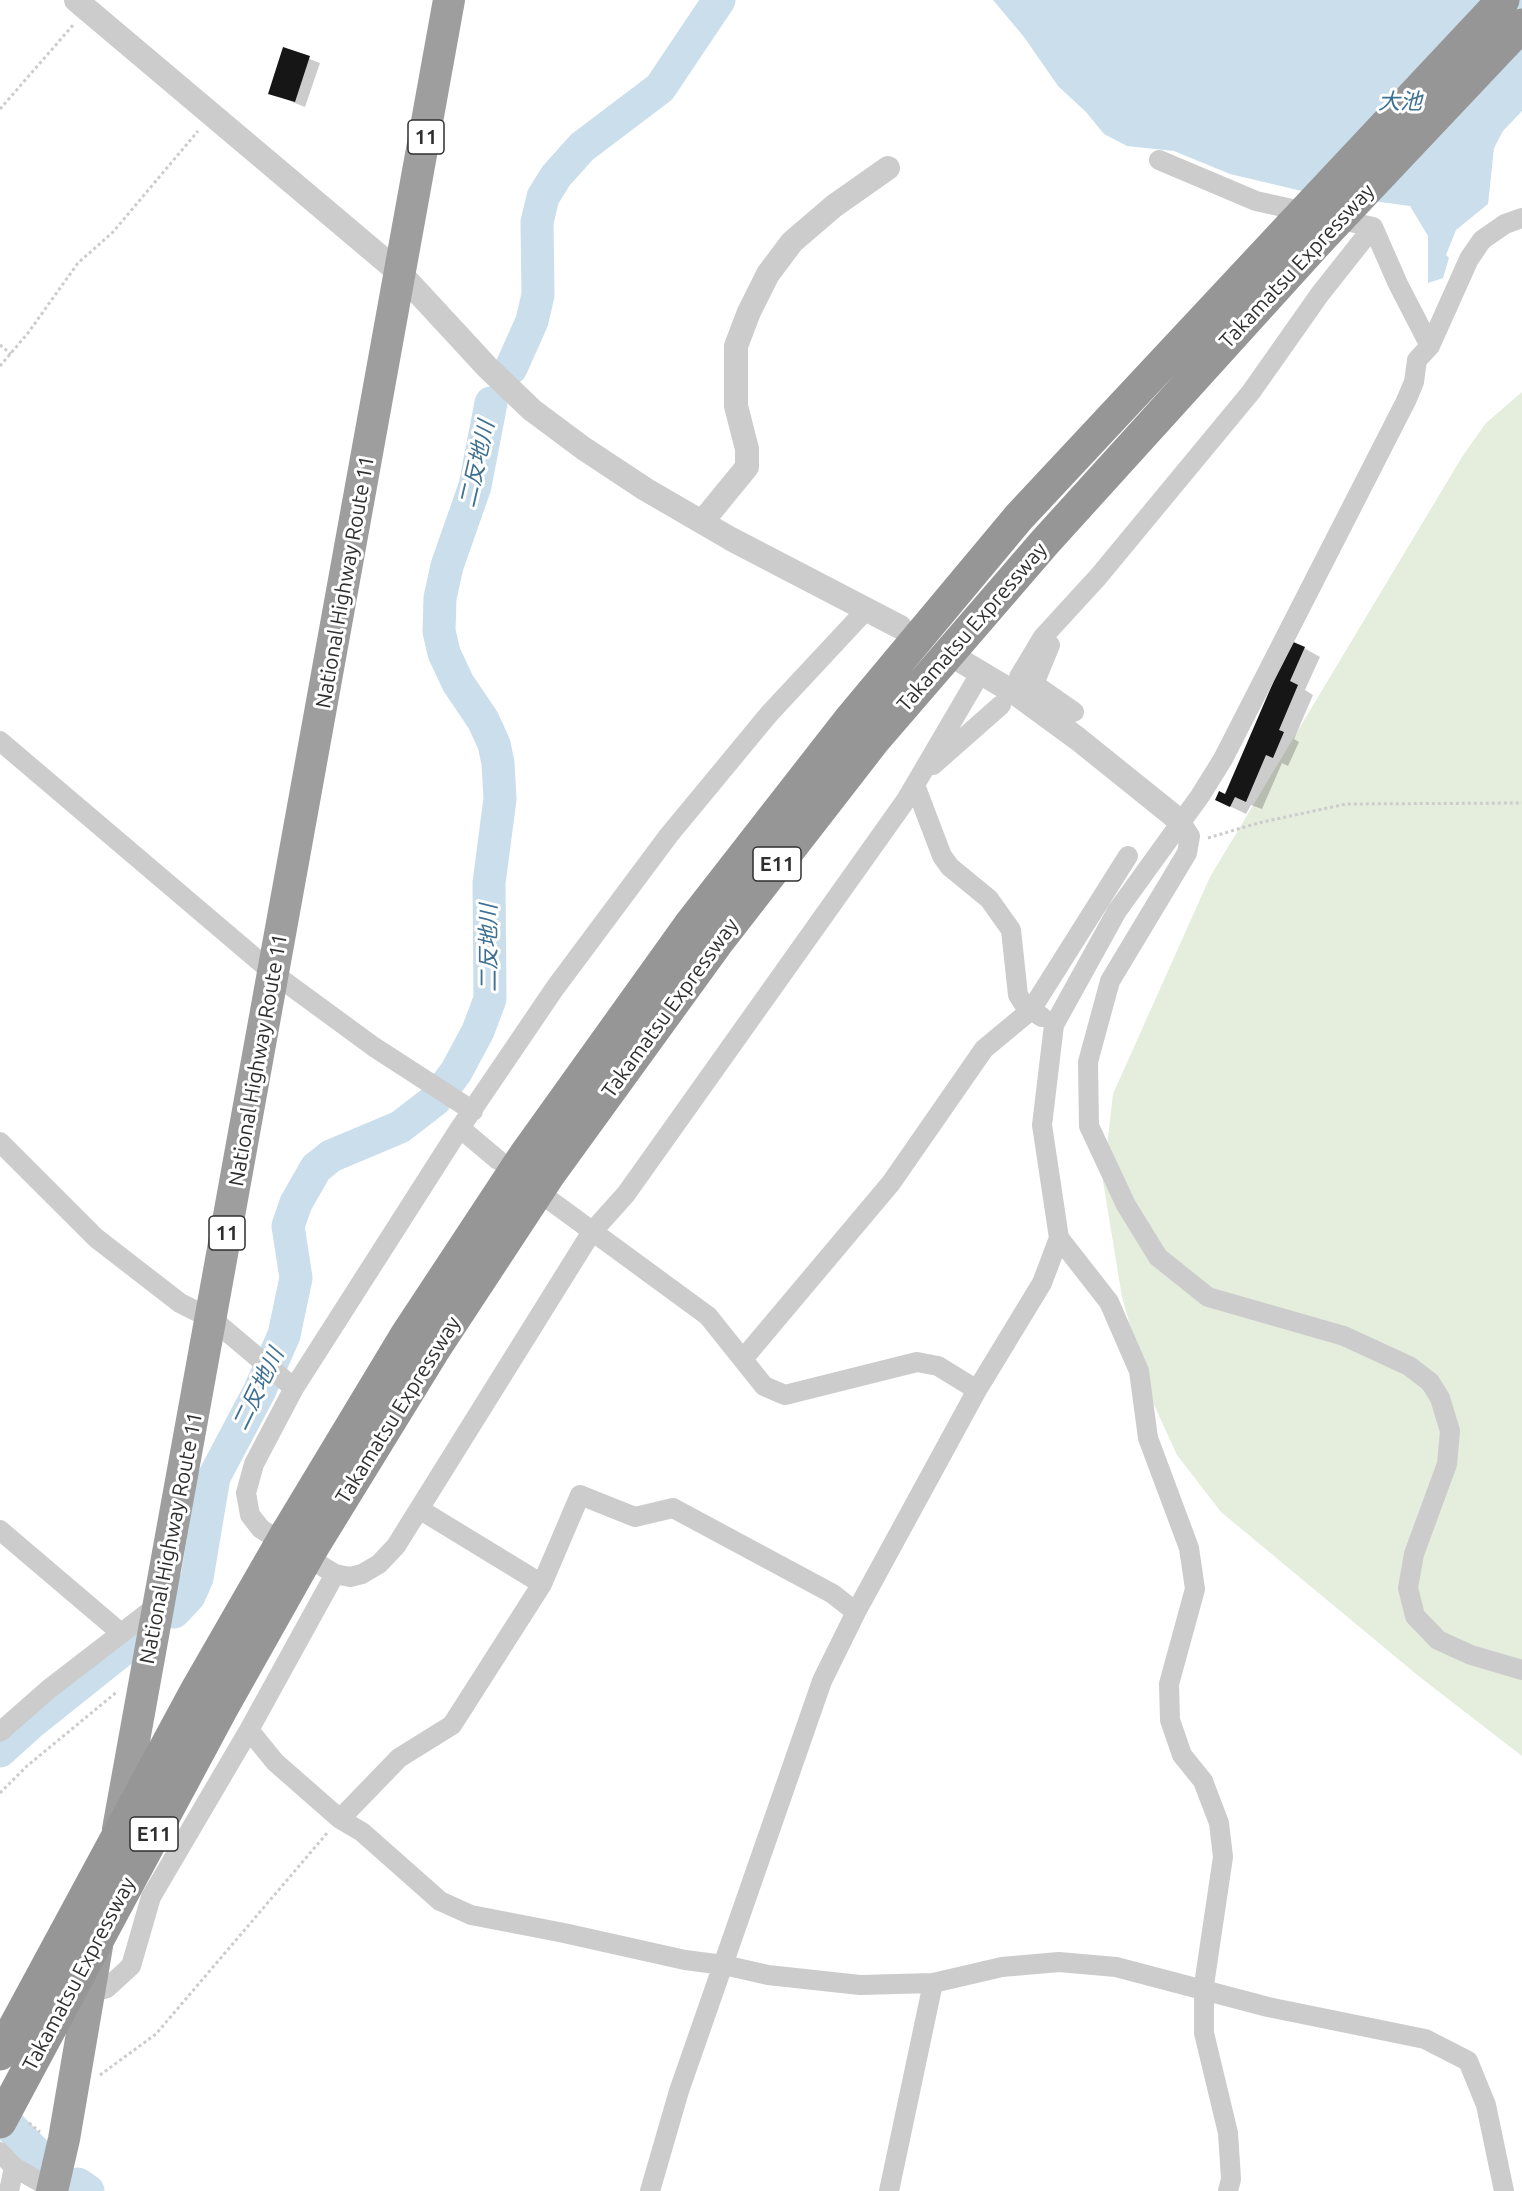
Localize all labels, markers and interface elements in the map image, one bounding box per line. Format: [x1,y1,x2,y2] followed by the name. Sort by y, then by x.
[1378,89,1422,115] water label: 大池
[408,120,444,154] road number: 11
[1214,178,1380,354] street label: Takamatsu Expressway
[454,418,500,510] water label: 二反地川
[310,454,380,710] street label: National Highway Route 11
[892,537,1052,717] street label: Takamatsu Expressway
[753,847,801,881] road number: E11
[476,904,502,992] water label: 二反地川
[596,913,744,1103] street label: Takamatsu Expressway
[223,932,293,1188] street label: National Highway Route 11
[209,1216,245,1250] road number: 11
[330,1312,466,1508] street label: Takamatsu Expressway
[227,1344,289,1434] water label: 二反地川
[134,1410,208,1666] street label: National Highway Route 11
[130,1817,178,1851] road number: E11
[17,1873,141,2075] street label: Takamatsu Expressway

